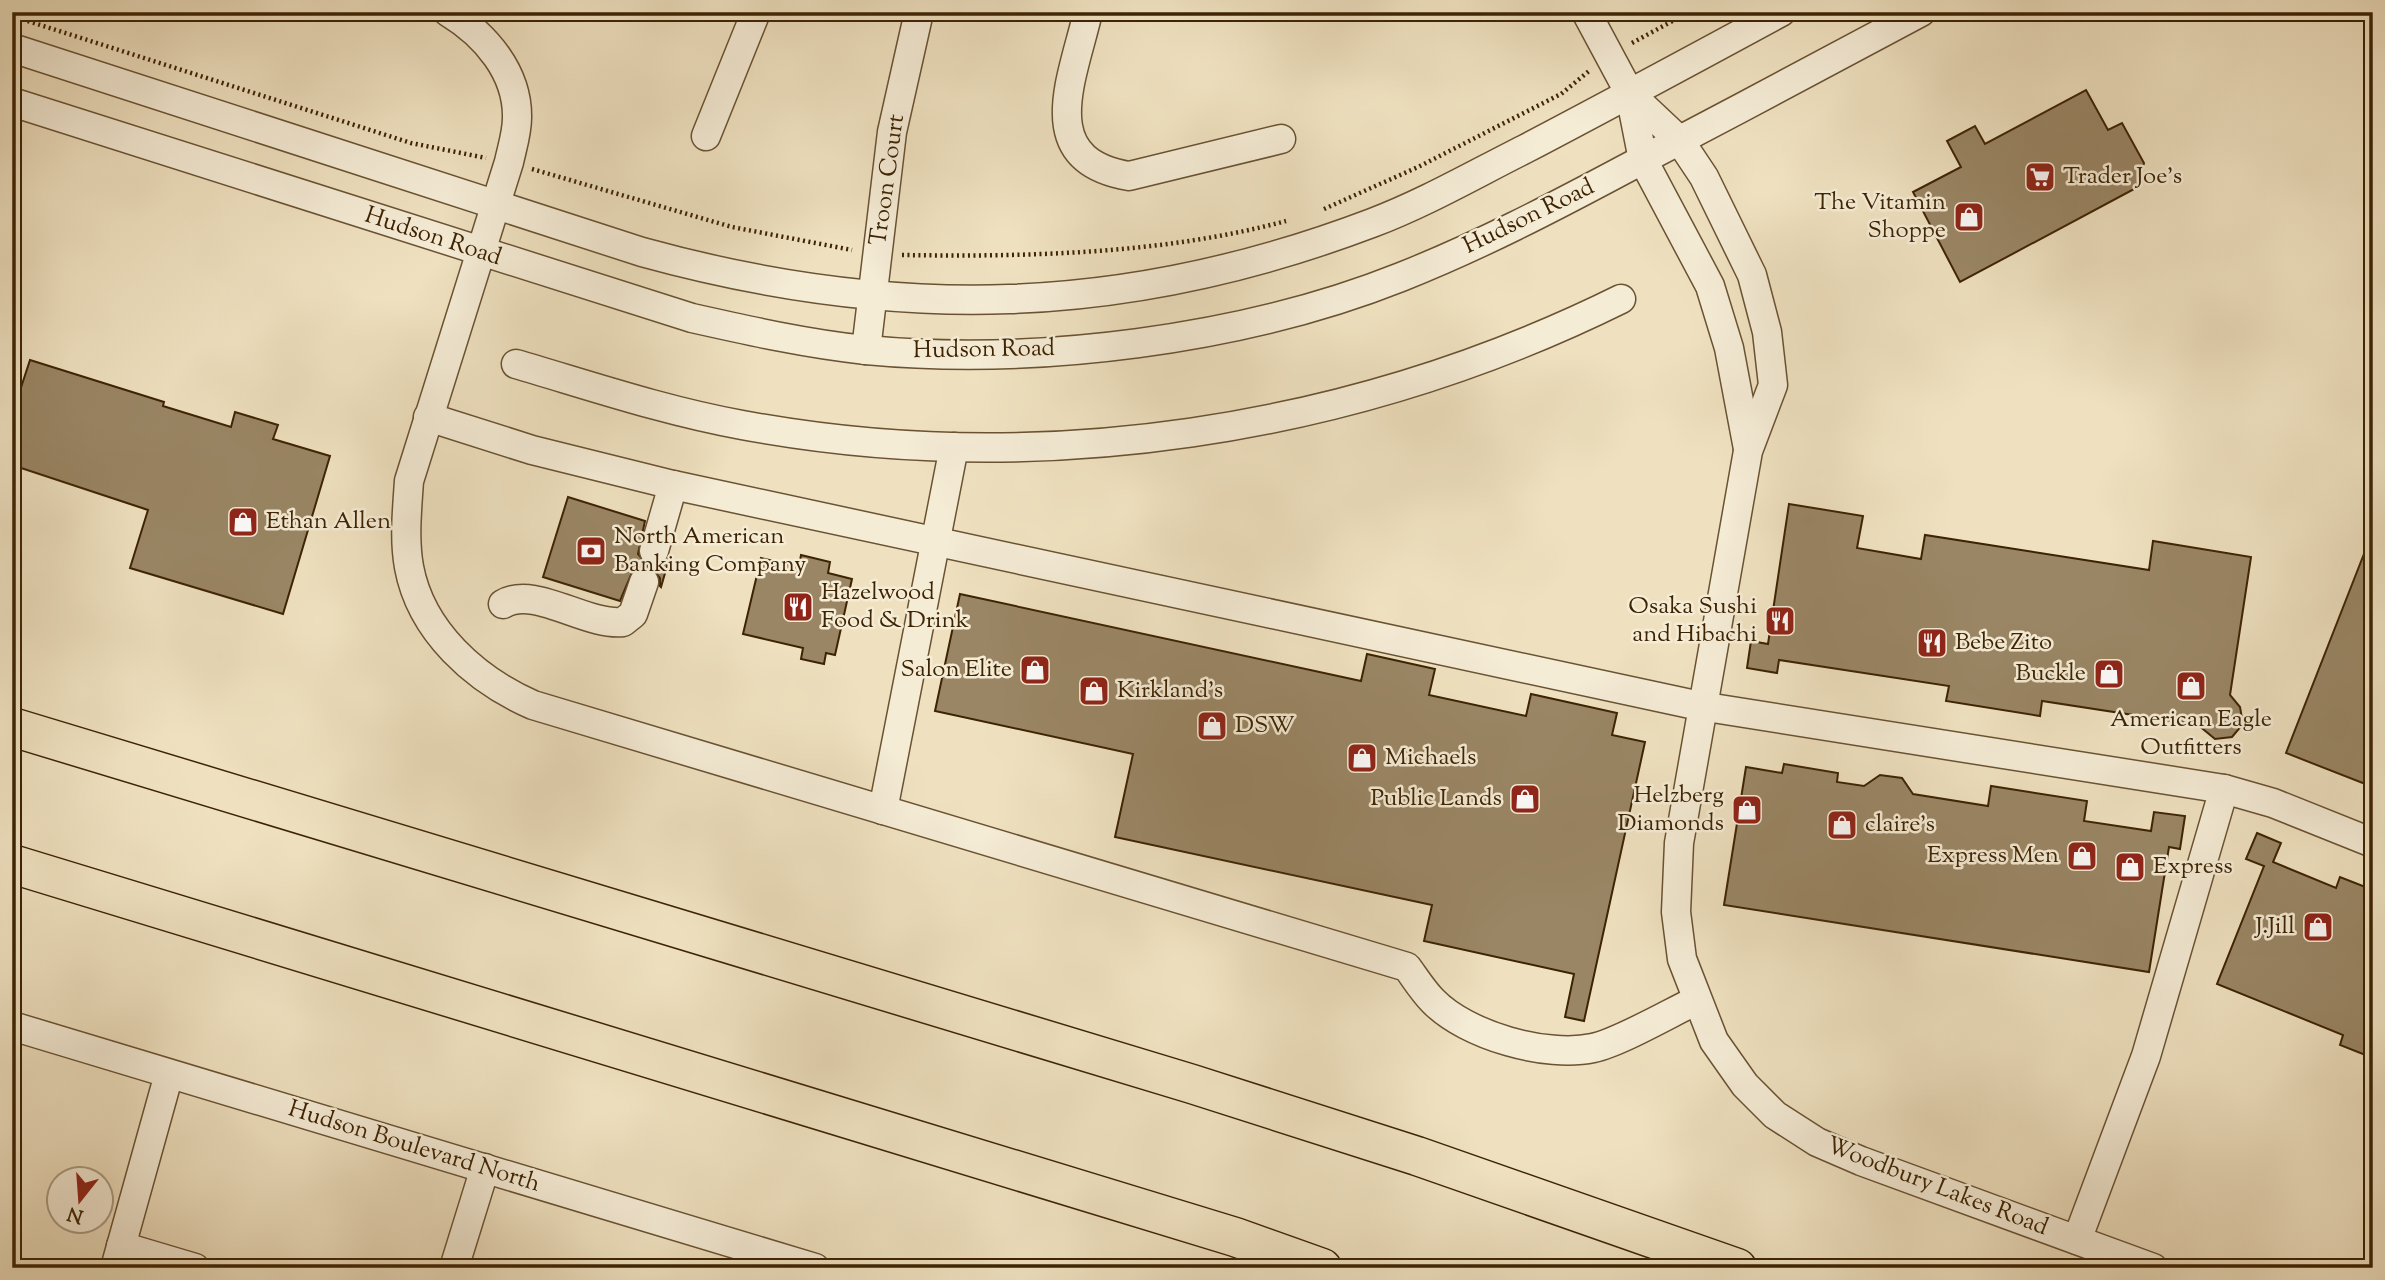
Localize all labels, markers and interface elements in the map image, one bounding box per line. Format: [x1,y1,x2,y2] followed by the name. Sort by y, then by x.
[862,112,914,248] street label: Troon Court
[2023,160,2057,194] supermarket icon: Trader Joe's
[2063,160,2182,194] place label: Trader Joe's
[1458,170,1601,263] street label: Hudson Road
[1814,186,1946,248] place label: The Vitamin Shoppe
[360,199,506,275] street label: Hudson Road
[1952,200,1986,234] shop icon: The Vitamin Shoppe
[913,332,1056,368] street label: Hudson Road
[226,505,260,539] shop icon: Ethan Allen
[266,505,391,539] place label: Ethan Allen
[614,520,806,582] place label: North American Banking Company
[574,534,608,568] bank icon: North American Banking Company
[821,576,969,638] place label: Hazelwood Food & Drink
[781,590,815,624] restaurant icon: Hazelwood Food & Drink
[1628,590,1757,652] place label: Osaka Sushi and Hibachi
[1763,604,1797,638] restaurant icon: Osaka Sushi and Hibachi
[1915,626,1949,660] restaurant icon: Bebe Zito
[1955,626,2052,660] place label: Bebe Zito
[900,653,1012,687] place label: Salon Elite
[1018,653,1052,687] shop icon: Salon Elite
[2016,657,2086,691] place label: Buckle
[2092,657,2126,691] shop icon: Buckle
[2174,669,2208,703] shop icon: American Eagle Outfitters
[1077,674,1111,708] shop icon: Kirkland's
[1117,674,1223,708] place label: Kirkland's
[2110,703,2272,765] place label: American Eagle Outfitters
[1195,709,1229,743] shop icon: DSW
[1235,709,1295,743] place label: DSW
[1345,741,1379,775] shop icon: Michaels
[1385,741,1477,775] place label: Michaels
[1617,779,1724,841] place label: Helzberg Diamonds
[1370,782,1502,816] place label: Public Lands
[1508,782,1542,816] shop icon: Public Lands
[1730,793,1764,827] shop icon: Helzberg Diamonds
[1825,808,1859,842] shop icon: claire's
[1865,808,1935,842] place label: claire's
[1927,839,2059,873] place label: Express Men
[2065,839,2099,873] shop icon: Express Men
[2113,850,2147,884] shop icon: Express
[2153,850,2233,884] place label: Express
[2253,910,2295,944] place label: J.Jill
[2301,910,2335,944] shop icon: J.Jill
[284,1092,544,1202] street label: Hudson Boulevard North
[1821,1129,2053,1245] street label: Woodbury Lakes Road
[46,1164,116,1234] north arrow
[65,1199,87,1229] text: N

